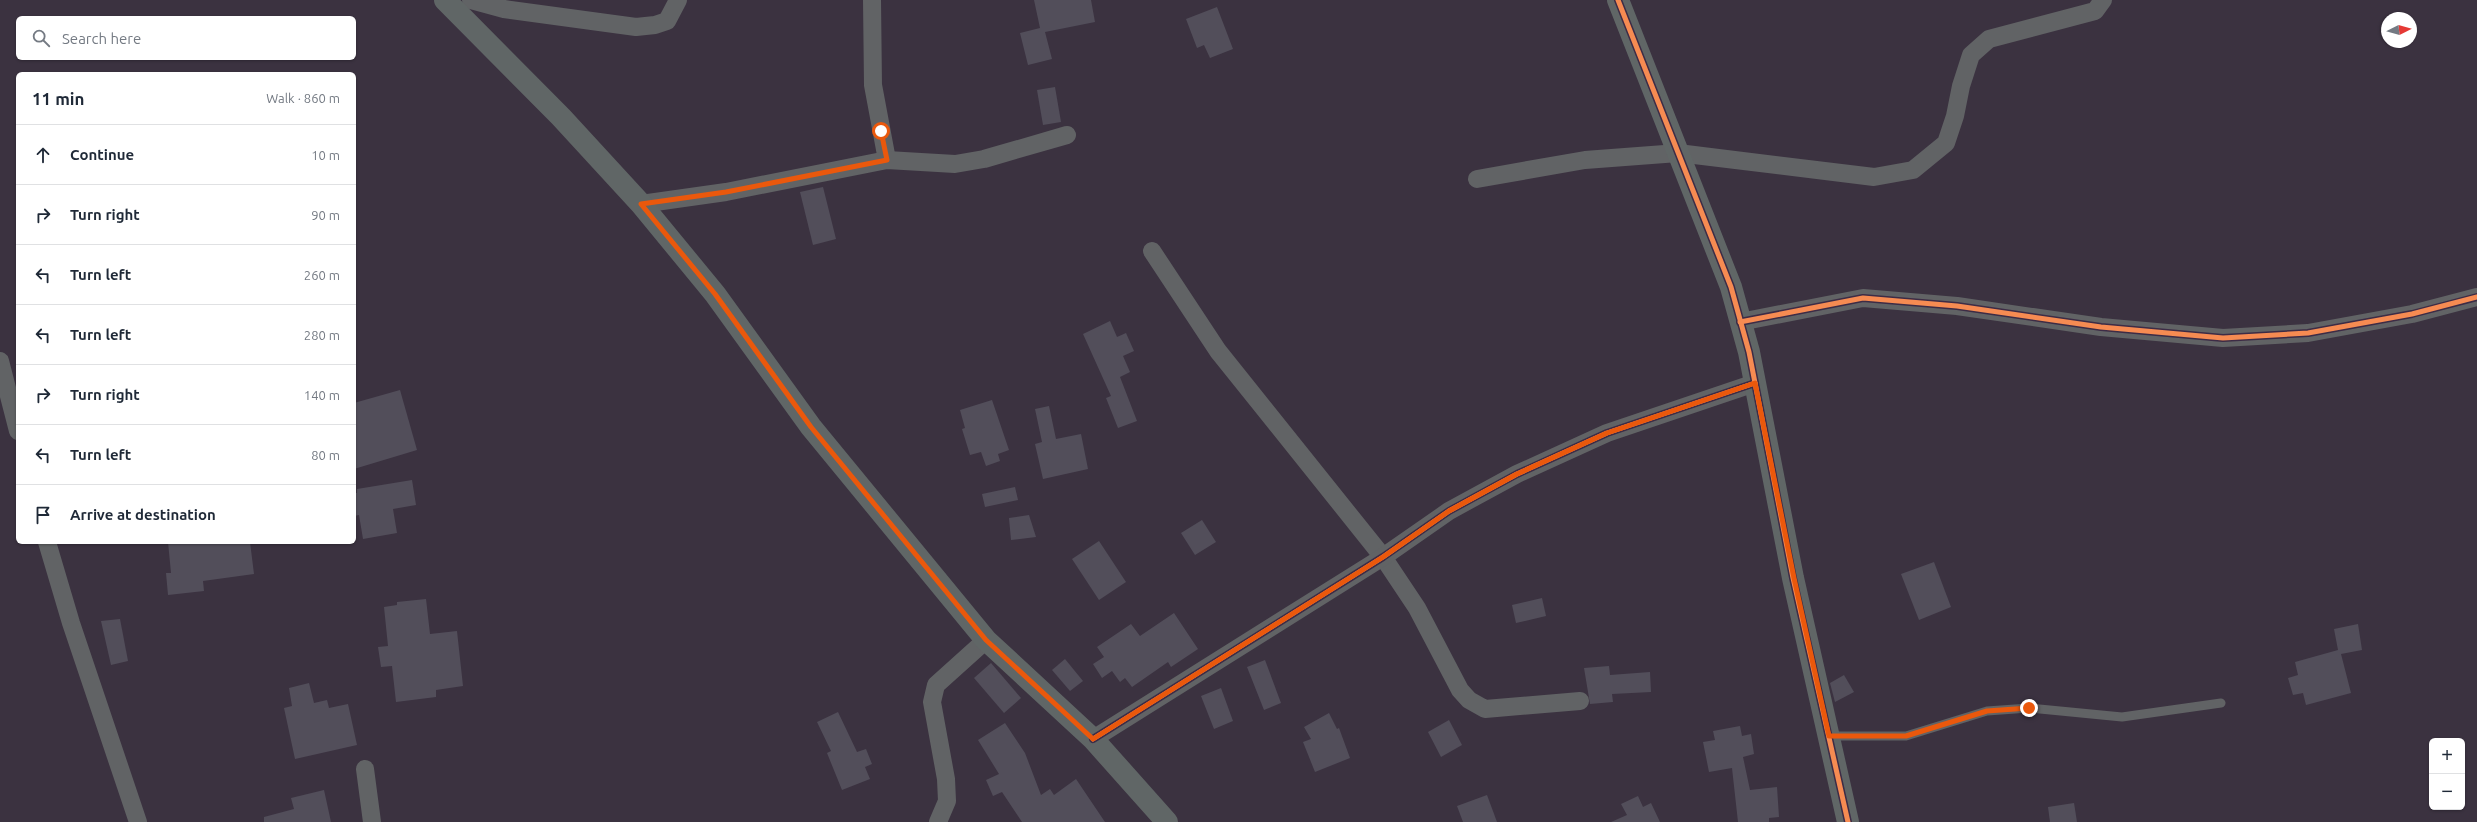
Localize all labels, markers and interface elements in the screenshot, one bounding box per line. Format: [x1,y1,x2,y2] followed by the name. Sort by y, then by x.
[2381,12,2417,48] north arrow
[16,16,356,60] search box
[30,27,52,49] icon: search
[62,30,141,47] text: Search here
[32,89,85,108] text: 11 min
[266,91,340,105] text: Walk · 860 m
[872,122,890,140] route start
[32,144,54,166] icon: ahead
[70,146,134,163] text: Continue
[311,148,340,162] text: 10 m
[32,204,54,226] icon: right
[70,206,140,223] text: Turn right
[311,208,340,222] text: 90 m
[32,264,54,286] icon: left
[70,266,131,283] text: Turn left
[304,268,340,282] text: 260 m
[32,324,54,346] icon: left
[70,326,131,343] text: Turn left
[304,328,340,342] text: 280 m
[32,384,54,406] icon: right
[70,386,140,403] text: Turn right
[304,388,340,402] text: 140 m
[32,444,54,466] icon: left
[70,446,131,463] text: Turn left
[311,448,340,462] text: 80 m
[32,504,54,526] icon: arrive
[70,506,216,523] text: Arrive at destination
[2020,699,2038,717] route end
[2429,738,2465,810] map controls
[2429,738,2465,774] button: +
[2429,774,2465,810] button: −

